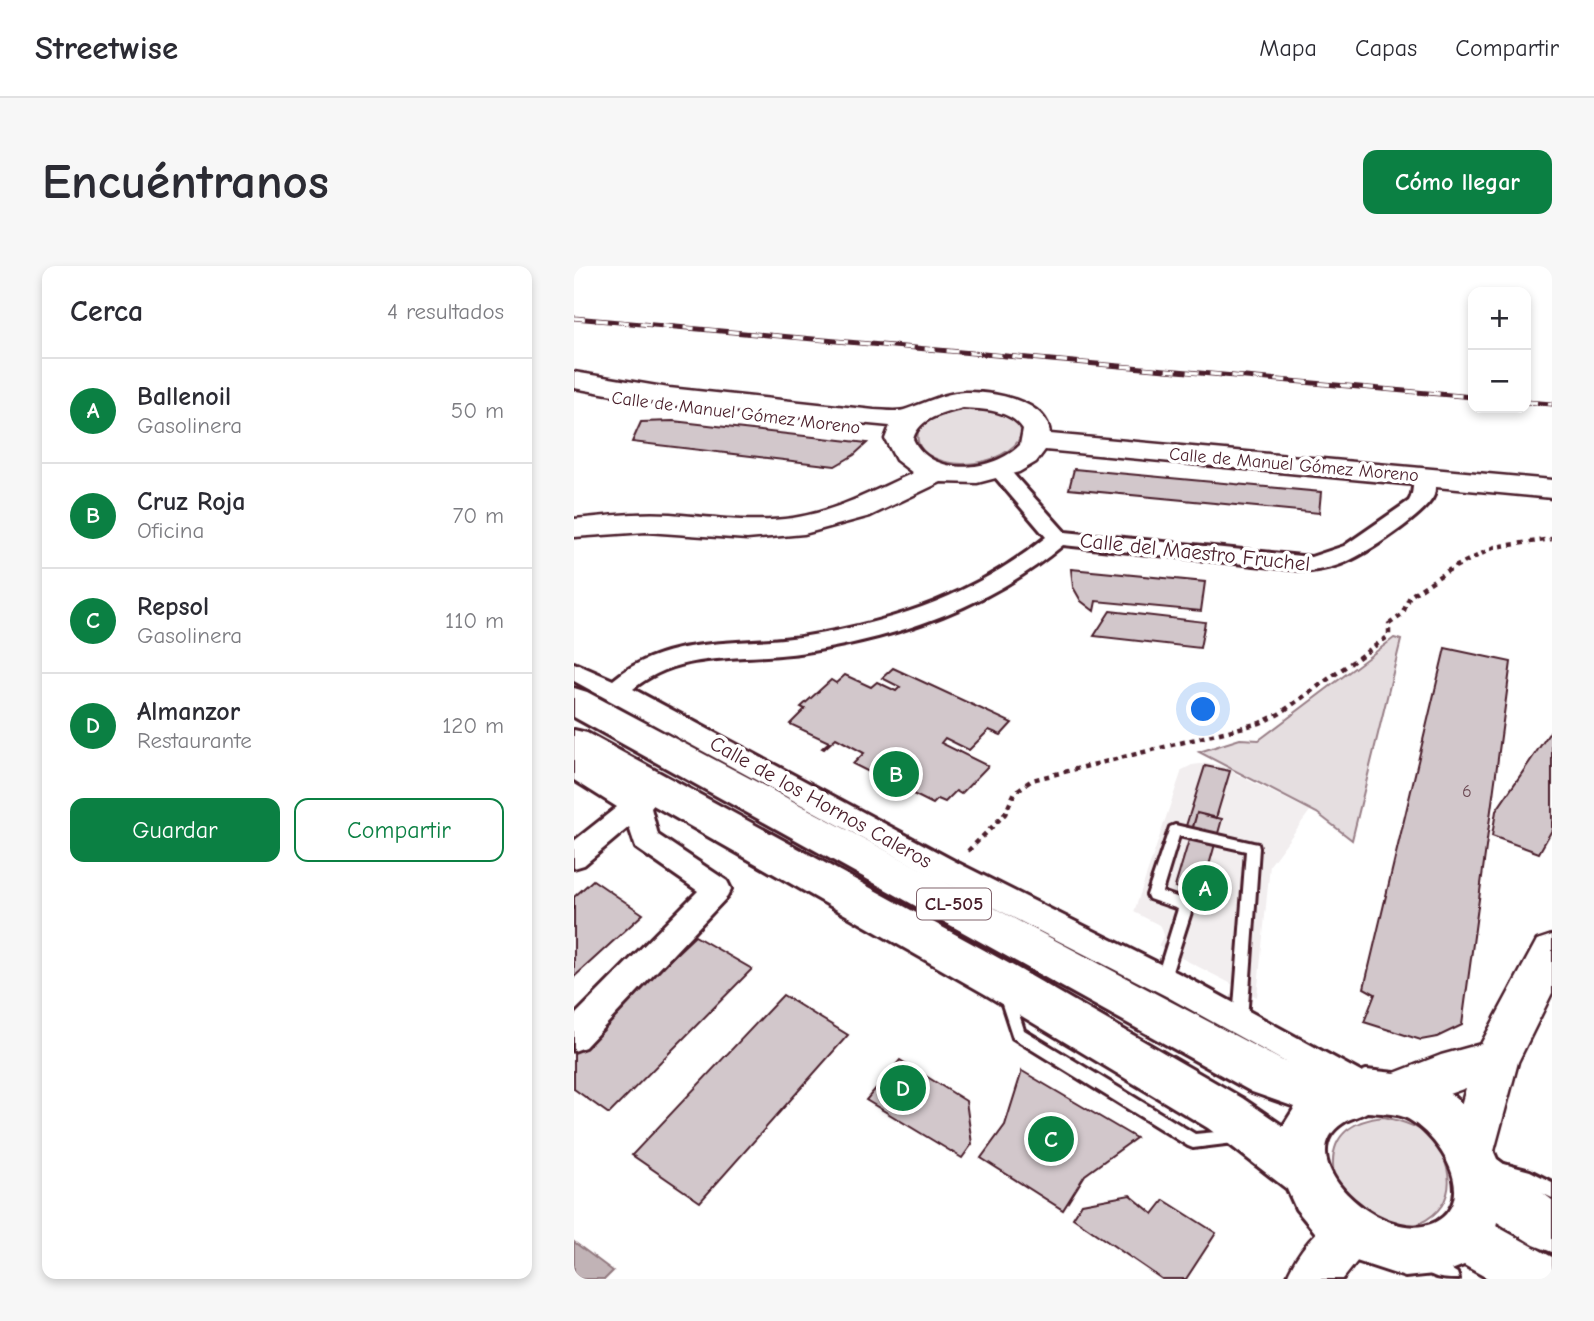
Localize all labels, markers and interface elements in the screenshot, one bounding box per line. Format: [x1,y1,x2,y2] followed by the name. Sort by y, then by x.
[35,29,178,67] text: Streetwise
[1259,34,1317,62] text: Mapa
[1355,34,1417,62] text: Capas
[1455,34,1559,62] text: Compartir
[1363,150,1552,214] button: Cómo llegar
[42,154,329,210] text: Encuéntranos
[1468,287,1531,413] map controls
[1468,287,1531,350] button: +
[70,294,143,329] text: Cerca
[387,298,504,325] text: 4 resultados
[1468,350,1531,413] button: −
[137,382,231,412] text: Ballenoil
[610,387,862,439] street label: Calle de Manuel Gómez Moreno
[87,397,99,424] text: A
[451,397,504,424] text: 50 m
[137,412,242,439] text: Gasolinera
[1168,444,1420,486] street label: Calle de Manuel Gómez Moreno
[137,487,246,517] text: Cruz Roja
[86,502,100,529] text: B
[452,502,504,529] text: 70 m
[137,517,204,544] text: Oficina
[1079,528,1311,576] street label: Calle del Maestro Fruchel
[137,592,209,622] text: Repsol
[86,607,100,634] text: C
[445,607,504,634] text: 110 m
[137,622,242,649] text: Gasolinera
[1186,692,1220,726] your location
[137,697,240,727] text: Almanzor
[86,712,100,739] text: D
[442,712,504,739] text: 120 m
[137,727,252,754] text: Restaurante
[706,731,936,873] street label: Calle de los Hornos Caleros
[873,748,919,800] pin: B
[1462,781,1472,802] house number: 6
[70,798,280,862] button: Guardar
[294,798,504,862] button: Compartir
[1182,862,1228,914] pin: A
[917,888,991,919] road number: CL-505
[880,1062,926,1114] pin: D
[1028,1113,1074,1165] pin: C

